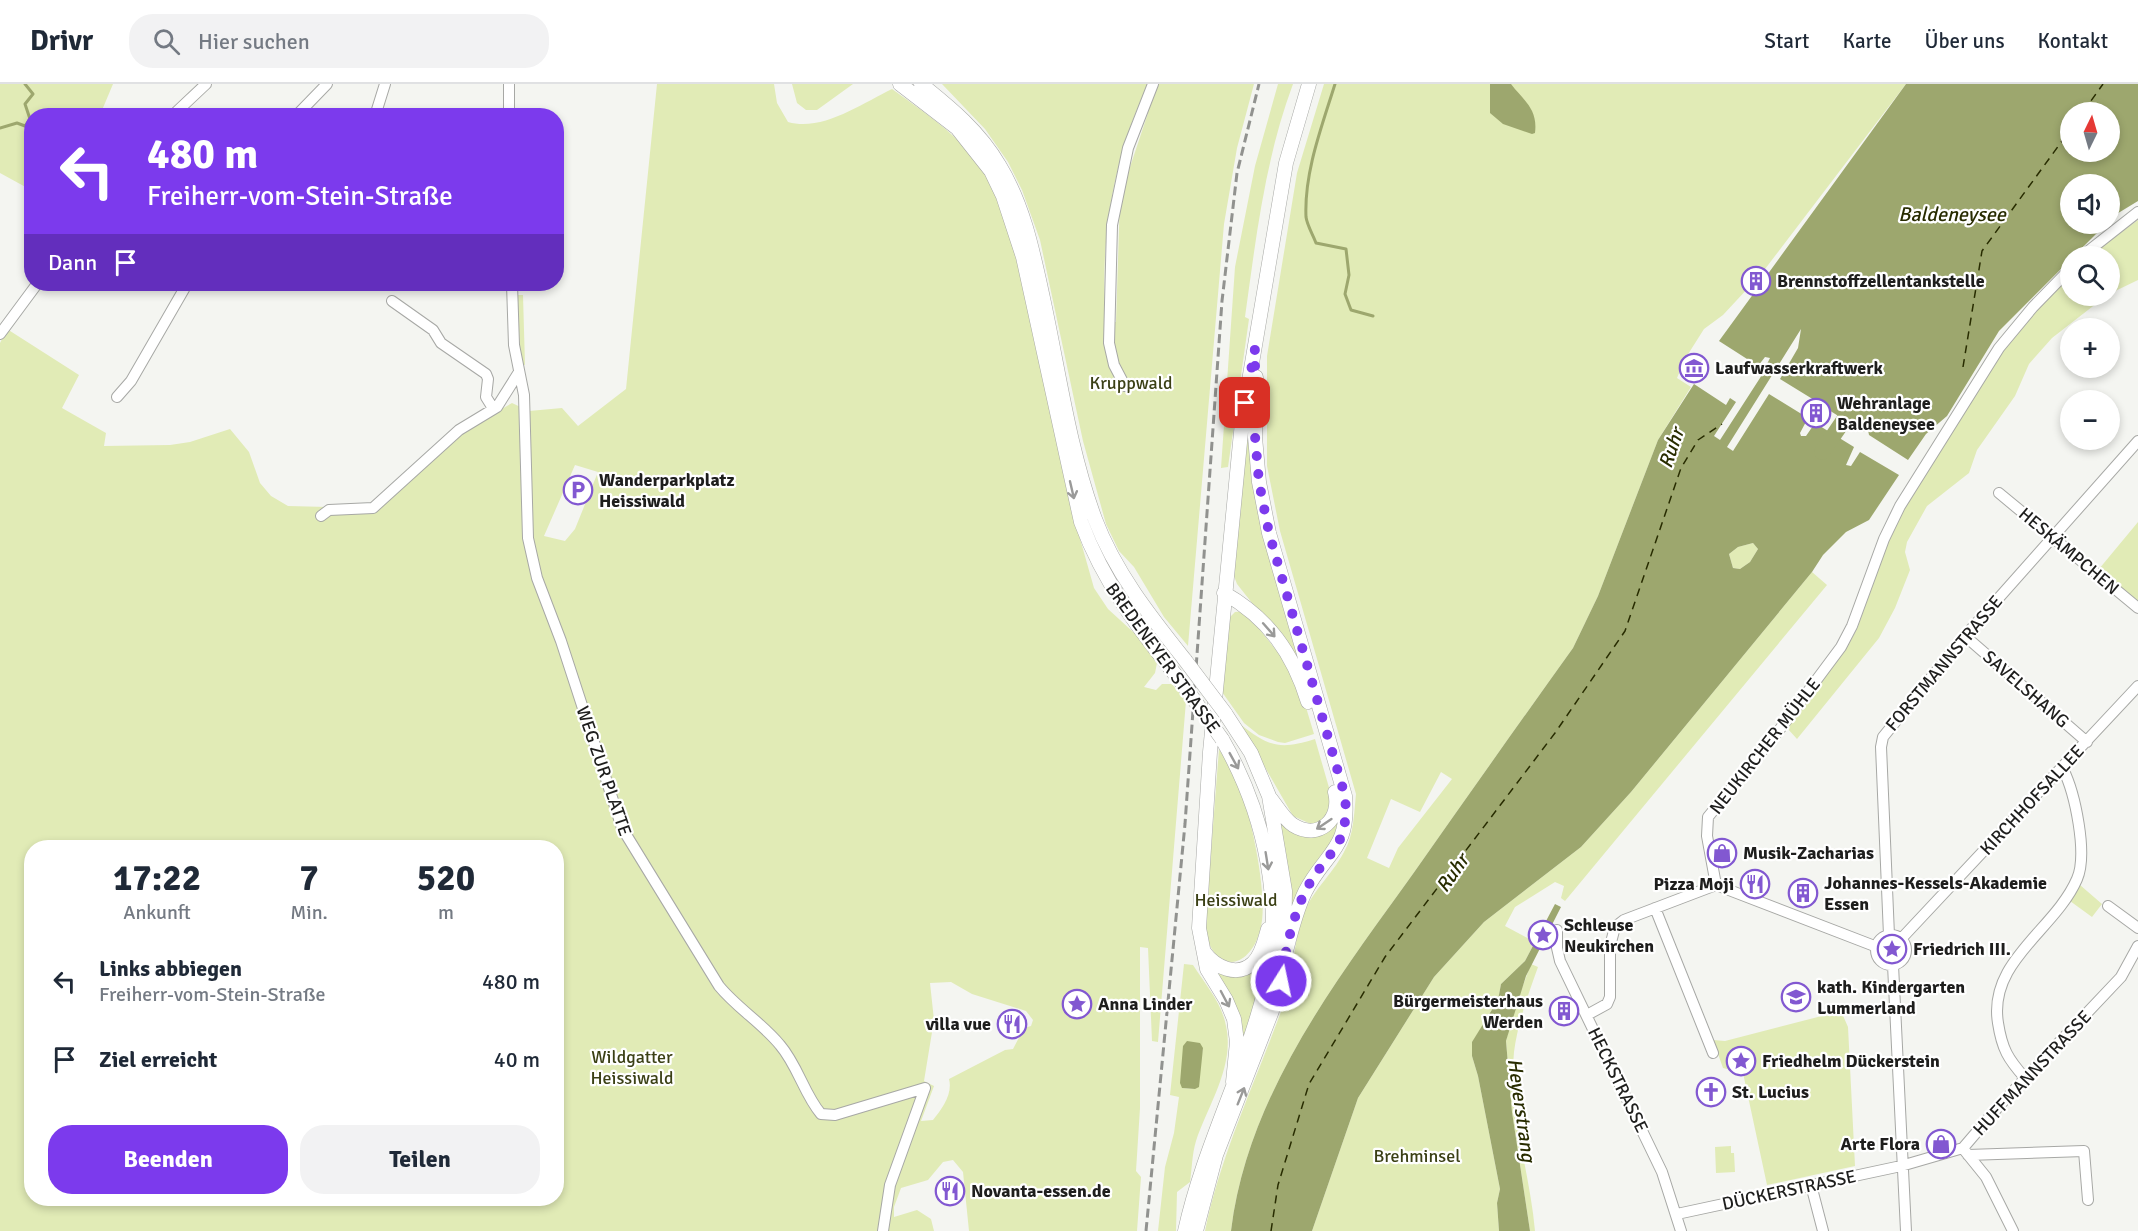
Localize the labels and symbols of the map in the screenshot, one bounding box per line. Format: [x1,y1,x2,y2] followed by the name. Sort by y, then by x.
[2060,102,2120,162] north arrow
[1898,202,2007,227] water label: Baldeneysee
[1740,265,1772,297] building icon: Brennstoffzellentankstelle
[1777,270,1985,292] place label: Brennstoffzellentankstelle
[1678,352,1710,384] museum icon: Laufwasserkraftwerk
[1715,357,1883,379] place label: Laufwasserkraftwerk
[1090,372,1172,394] park label: Kruppwald
[1219,377,1270,428] pin
[1837,392,1935,435] place label: Wehranlage Baldeneysee
[1800,397,1832,429] building icon: Wehranlage Baldeneysee
[1653,422,1691,472] water label: Ruhr
[599,469,735,512] place label: Wanderparkplatz Heissiwald
[562,474,594,506] parking icon: Wanderparkplatz Heissiwald
[1067,480,1079,499] one-way arrow
[2014,503,2124,599] street label: HESKÄMPCHEN
[1101,578,1225,738] street label: BREDENEYER STRASSE
[1881,591,2007,735] street label: FORSTMANNSTRASSE
[1262,622,1275,638] one-way arrow
[1978,646,2074,732] street label: SAVELSHANG
[1705,673,1825,819] street label: NEUKIRCHER MÜHLE
[572,703,636,839] street label: WEG ZUR PLATTE
[1975,740,2089,860] street label: KIRCHHOFSALLEE
[1229,752,1241,769] one-way arrow
[1316,818,1333,831] one-way arrow
[1706,837,1738,869] shop icon: Musik-Zacharias
[1743,842,1874,864] place label: Musik-Zacharias
[1430,847,1476,897] water label: Ruhr
[1261,851,1272,870] one-way arrow
[1739,868,1771,900] restaurant icon: Pizza Moji
[1824,872,2047,915] place label: Johannes-Kessels-Akademie Essen
[1653,873,1734,895] place label: Pizza Moji
[1787,877,1819,909] building icon: Johannes-Kessels-Akademie Essen
[1194,889,1278,911] park label: Heissiwald
[1564,914,1654,957] place label: Schleuse Neukirchen
[1527,919,1559,951] place icon: Schleuse Neukirchen
[1876,933,1908,965] place icon: Friedrich III.
[1913,938,2011,960] place label: Friedrich III.
[1249,949,1313,1013] position arrow
[1817,976,1965,1019] place label: kath. Kindergarten Lummerland
[1780,981,1812,1013] school or university icon: kath. Kindergarten Lummerland
[1061,988,1093,1020] place icon: Anna Linder
[1219,990,1231,1007] one-way arrow
[1393,990,1543,1033] place label: Bürgermeisterhaus Werden
[1098,993,1193,1015] place label: Anna Linder
[1548,995,1580,1027] building icon: Bürgermeisterhaus Werden
[1968,1006,2096,1140] street label: HUFFMANNSTRASSE
[996,1008,1028,1040] restaurant icon: villa vue
[925,1013,991,1035] place label: villa vue
[1583,1024,1653,1136] street label: HECKSTRASSE
[1725,1045,1757,1077] place icon: Friedhelm Dückerstein
[590,1046,674,1089] park label: Wildgatter Heissiwald
[1762,1050,1940,1072] place label: Friedhelm Dückerstein
[1502,1057,1541,1165] water label: Heyerstrang
[1695,1076,1727,1108] church icon: St. Lucius
[1732,1081,1809,1103] place label: St. Lucius
[1236,1087,1247,1106] one-way arrow
[1925,1128,1957,1160] shop icon: Arte Flora
[1841,1133,1920,1155] place label: Arte Flora
[1374,1145,1460,1167] park label: Brehminsel
[1720,1165,1858,1215] street label: DÜCKERSTRASSE
[934,1175,966,1207] restaurant icon: Novanta-essen.de
[971,1180,1111,1202] place label: Novanta-essen.de

